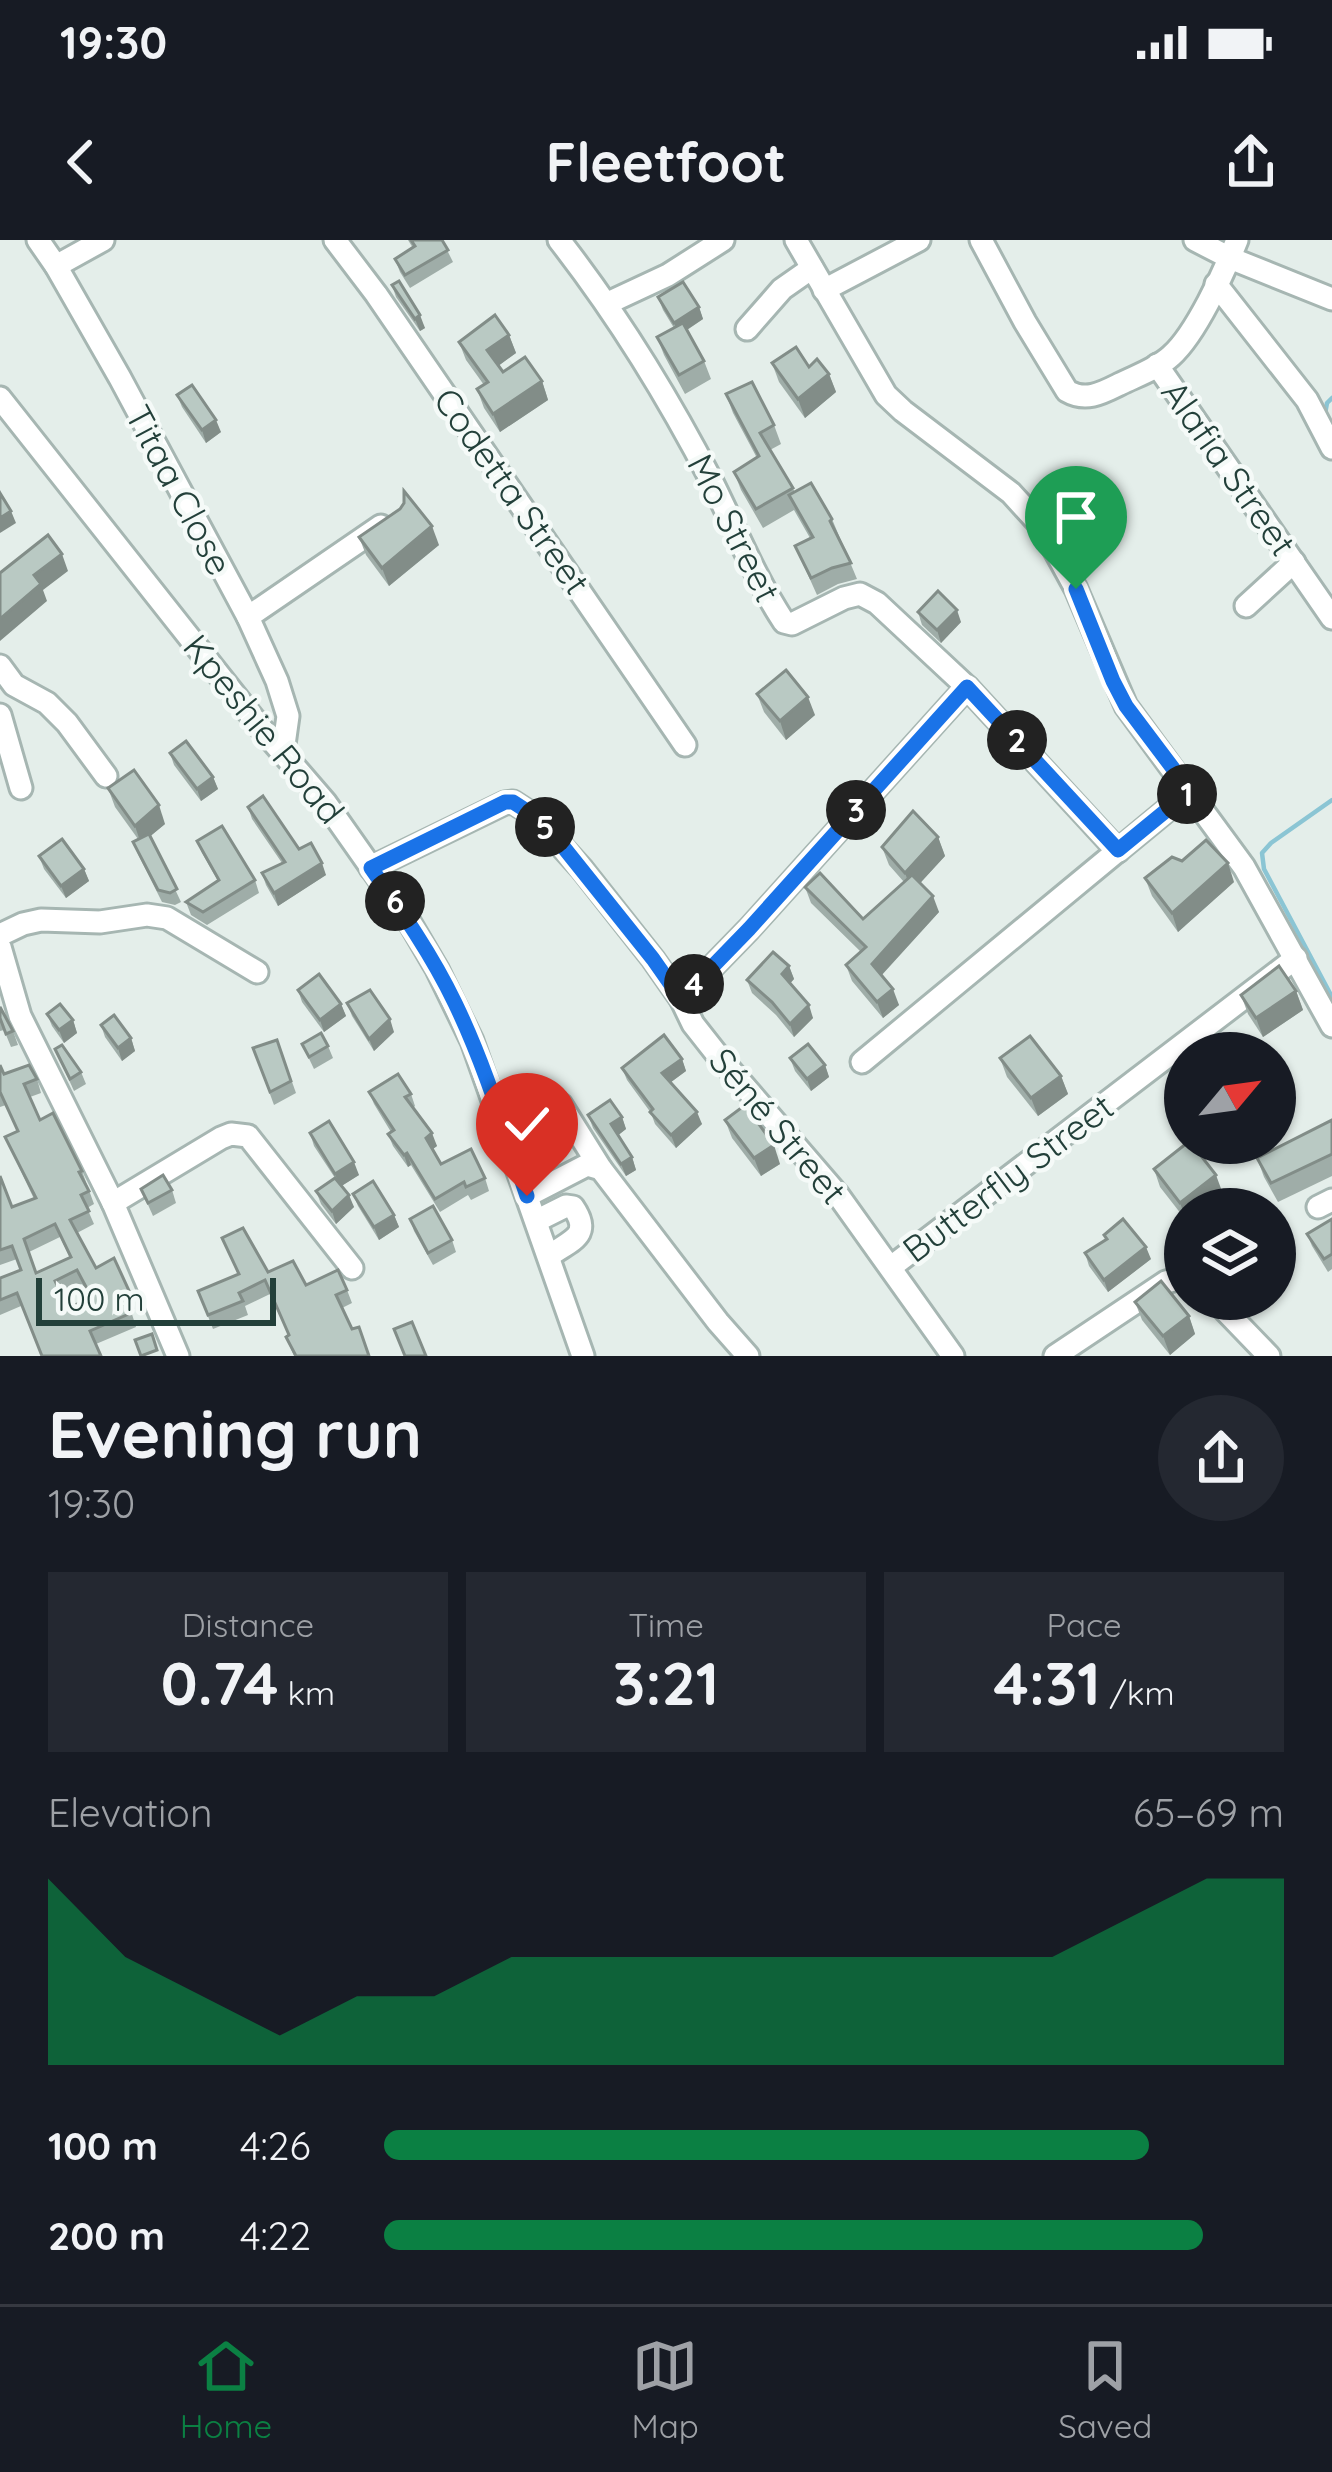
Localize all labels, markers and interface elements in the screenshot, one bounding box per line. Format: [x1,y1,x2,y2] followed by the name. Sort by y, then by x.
[60,14,167,70] text: 19:30
[546,128,786,196] text: Fleetfoot
[48,129,114,195] icon: back
[1218,129,1284,195] icon: share
[1152,371,1306,564] street label: Alafia Street
[425,379,600,603] street label: Codetta Street
[116,397,243,582] street label: Titaa Close
[678,446,791,609] street label: Mo Street
[1025,466,1127,589] pin
[1043,484,1109,550] icon: arrive
[174,625,354,832] street label: Kpeshie Road
[987,710,1047,770] pin: 2
[1008,719,1026,760] text: 2
[1157,764,1217,824] pin: 1
[1181,773,1193,814] text: 1
[826,780,886,840] pin: 3
[847,789,865,830] text: 3
[515,797,575,857] pin: 5
[535,806,555,847] text: 5
[365,871,425,931] pin: 6
[386,880,404,921] text: 6
[664,954,724,1014] pin: 4
[684,963,704,1004] text: 4
[1164,1032,1296,1164] north arrow
[1164,1032,1296,1320] map controls
[700,1038,857,1213] street label: Séné Street
[476,1073,578,1196] pin
[893,1084,1122,1271] street label: Butterfly Street
[494,1091,560,1157] icon: check
[1164,1188,1296,1320] button: layers
[36,1272,276,1325] scale bar
[54,1278,145,1319] text: 100 m
[48,1392,422,1475] text: Evening run
[1158,1395,1284,1521] button: share
[48,1479,135,1528] text: 19:30
[182,1604,314,1645] text: Distance
[628,1604,704,1645] text: Time
[1046,1604,1122,1645] text: Pace
[161,1645,278,1720] text: 0.74
[613,1645,719,1720] text: 3:21
[993,1645,1101,1720] text: 4:31
[278,1672,335,1713] text: km
[1101,1672,1175,1713] text: /km
[48,1788,212,1837] text: Elevation
[1133,1788,1284,1837] text: 65–69 m
[48,2121,158,2170] text: 100 m
[240,2121,310,2170] text: 4:26
[48,2211,165,2260] text: 200 m
[240,2211,311,2260] text: 4:22
[180,2333,272,2446] tab: Home
[632,2333,699,2446] tab: Map
[1058,2333,1152,2446] tab: Saved

